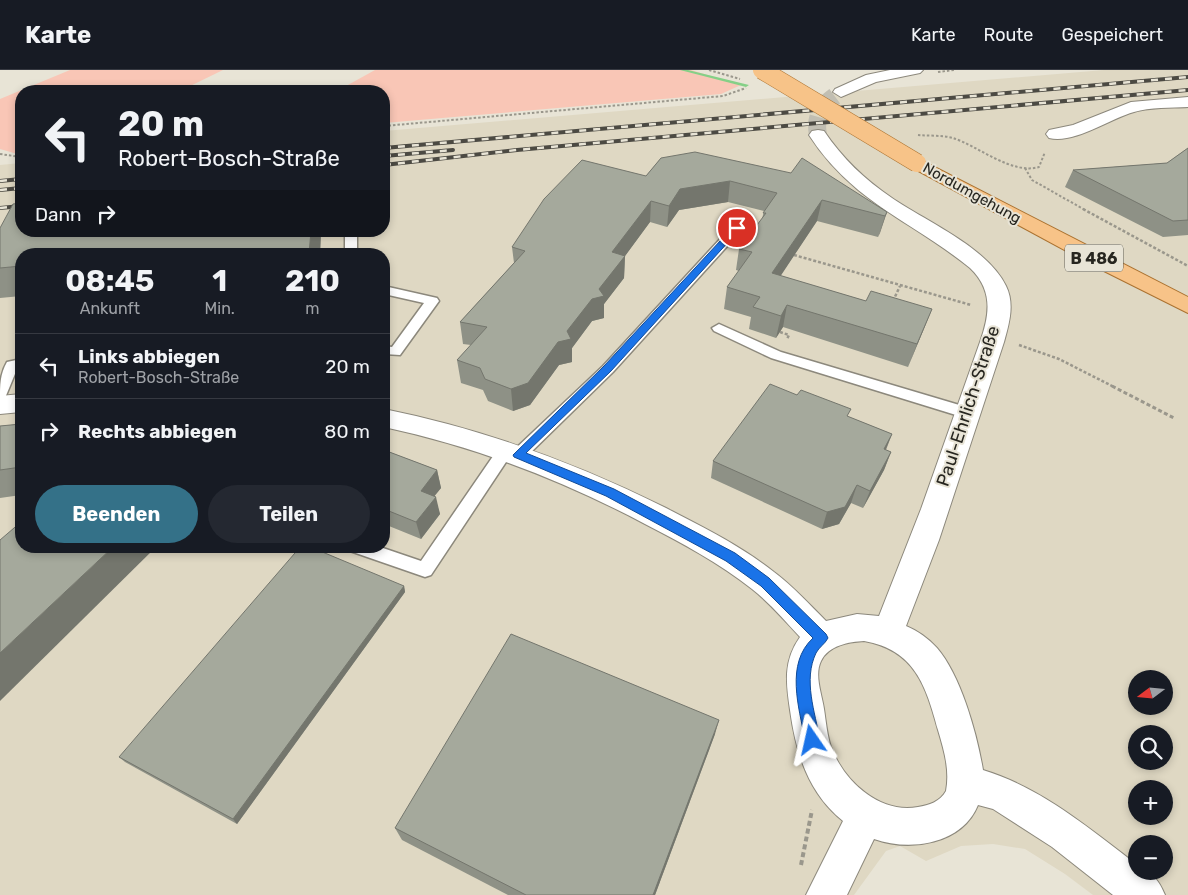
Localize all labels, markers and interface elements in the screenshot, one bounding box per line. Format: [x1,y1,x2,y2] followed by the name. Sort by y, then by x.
[25,21,91,49] text: Karte
[911,24,955,46] text: Karte
[983,24,1033,46] text: Route
[1061,24,1163,46] text: Gespeichert
[118,103,204,145] text: 20 m
[35,105,100,170] icon: left
[118,145,340,172] text: Robert-Bosch-Straße
[920,159,1024,227] street label: Nordumgehung
[92,200,120,228] icon: right
[35,203,82,226] text: Dann
[716,207,758,249] pin
[723,214,751,242] icon: arrive
[1065,244,1123,272] road number: B 486
[65,263,154,299] text: 08:45
[212,263,227,299] text: 1
[285,263,340,299] text: 210
[80,299,140,318] text: Ankunft
[205,299,235,318] text: Min.
[305,299,320,318] text: m
[932,323,1004,489] street label: Paul-Ehrlich-Straße
[78,345,220,368] text: Links abbiegen
[35,352,63,380] icon: left
[325,355,370,378] text: 20 m
[78,368,239,387] text: Robert-Bosch-Straße
[35,417,63,445] icon: right
[78,420,237,443] text: Rechts abbiegen
[324,420,370,443] text: 80 m
[35,485,198,543] button: Beenden
[208,485,370,543] button: Teilen
[1128,670,1172,715] north arrow
[1128,670,1173,880] map controls
[785,713,837,765] position arrow
[1128,725,1173,770] button: search
[1128,780,1173,825] button: +
[1128,835,1173,880] button: −

